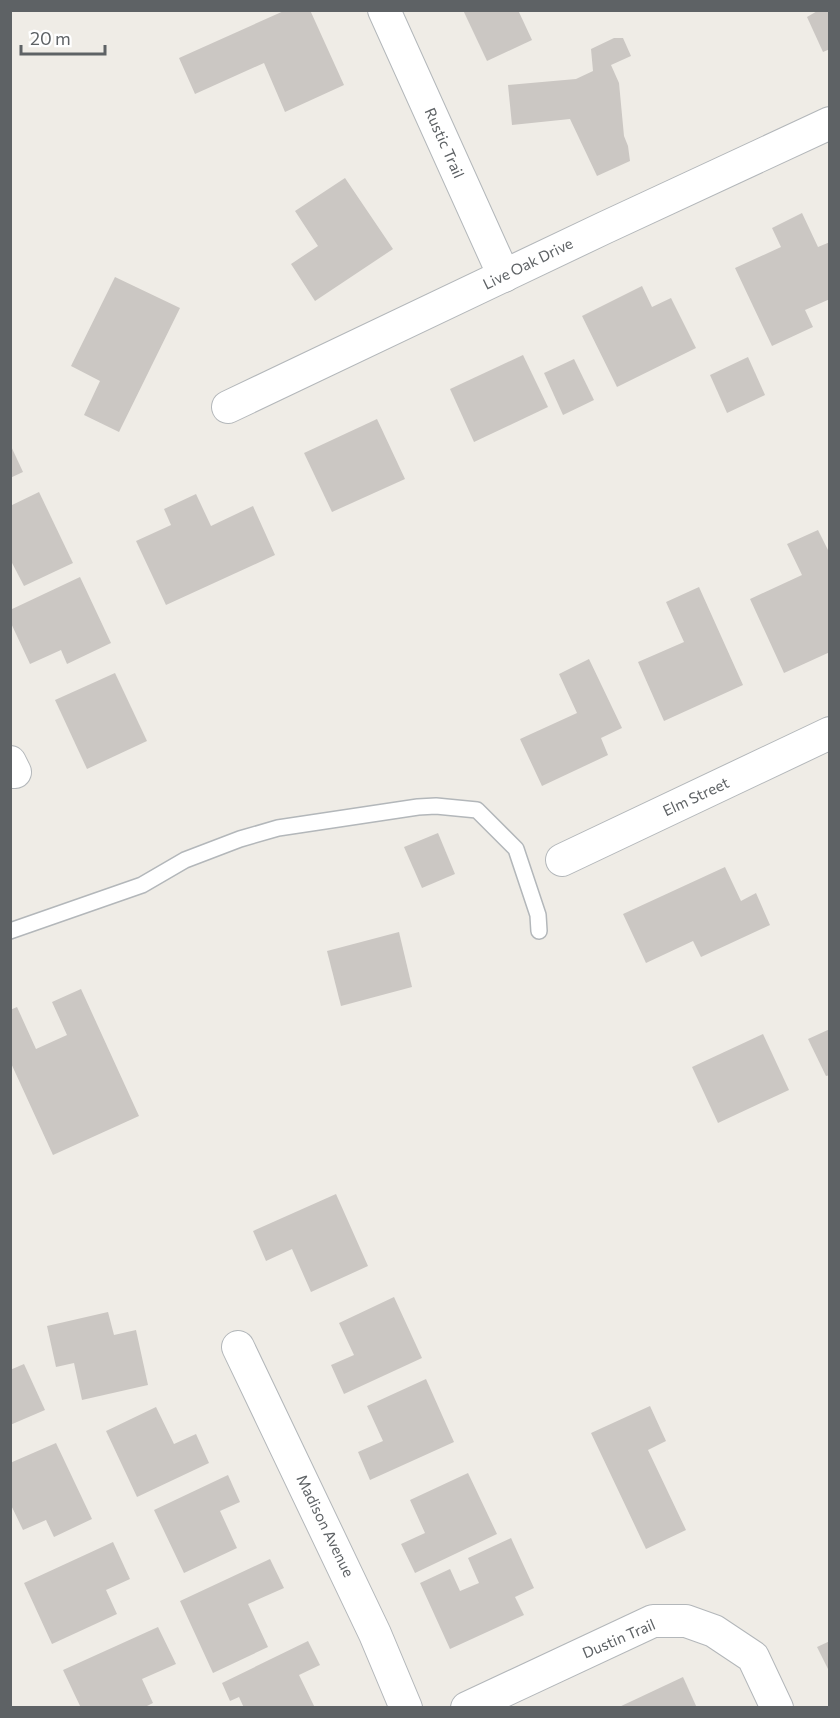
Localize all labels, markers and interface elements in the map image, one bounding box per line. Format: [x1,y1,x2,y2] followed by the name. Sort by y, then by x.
[21,18,105,56] scale bar
[30,27,71,49] text: 20 m
[421,105,468,181] street label: Rustic Trail
[480,233,576,293] street label: Live Oak Drive
[660,773,732,819] street label: Elm Street
[293,1471,359,1580] street label: Madison Avenue
[579,1615,658,1661] street label: Dustin Trail

